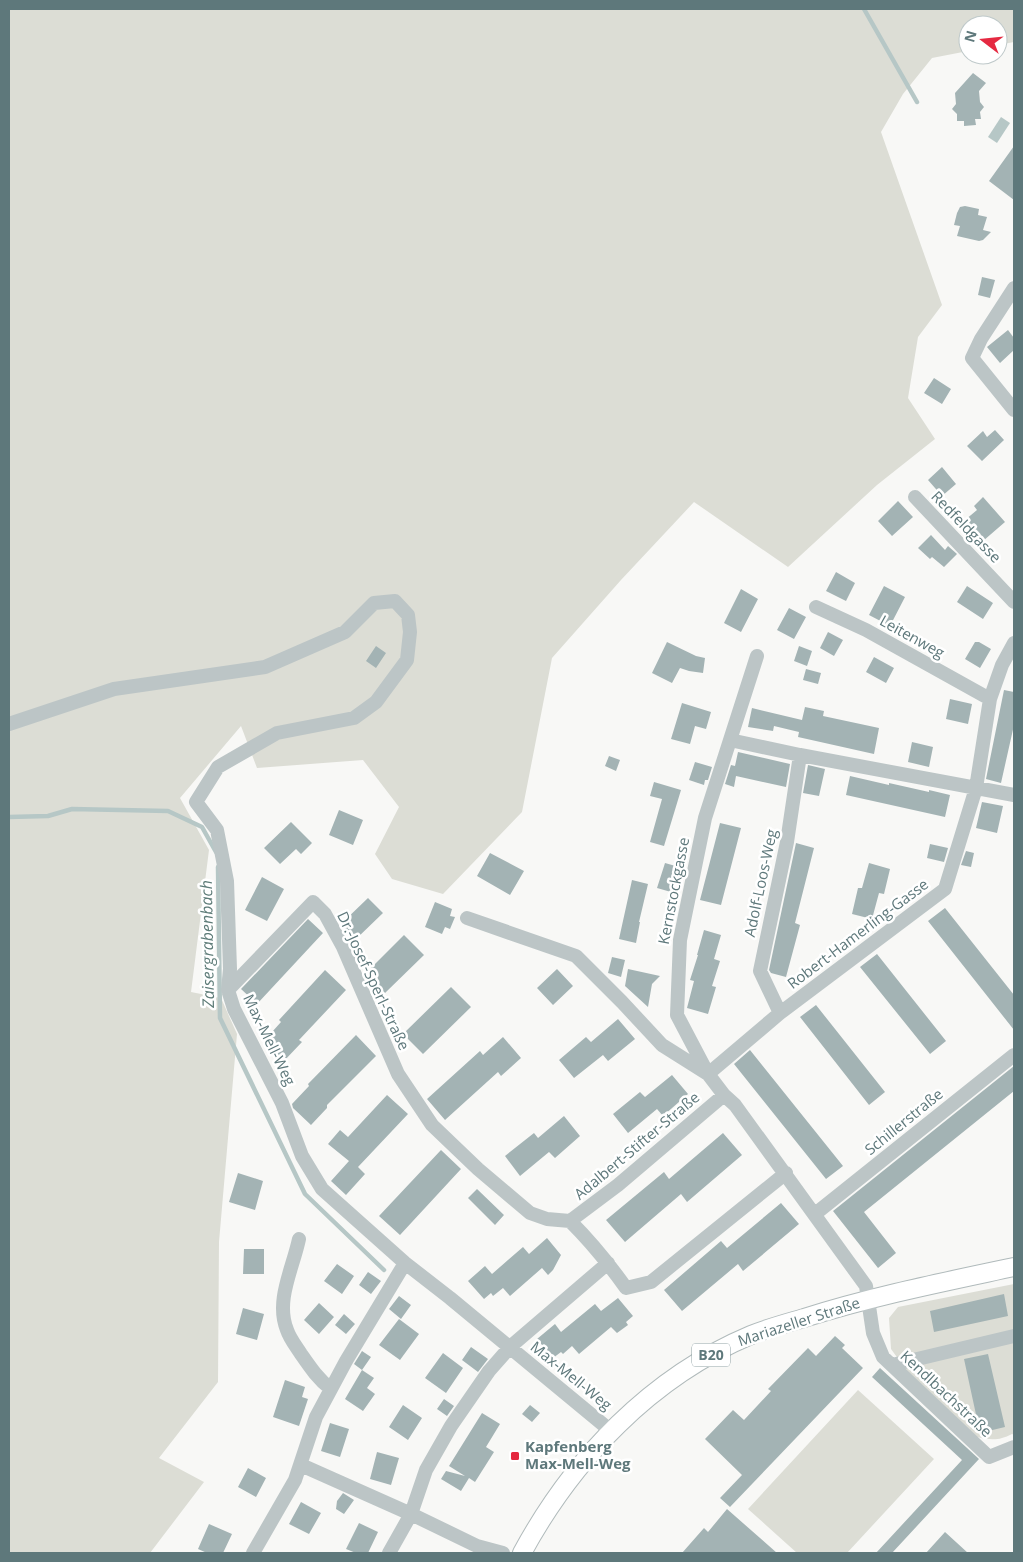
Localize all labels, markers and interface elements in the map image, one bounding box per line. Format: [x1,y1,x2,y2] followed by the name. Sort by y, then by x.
[958,15,1008,65] north arrow
[959,28,981,44] text: N
[927,486,1006,567] street label: Redfeldgasse
[876,610,948,662] street label: Leitenweg
[739,827,781,938] street label: Adolf-Loos-Weg
[653,836,693,946] street label: Kernstockgasse
[783,874,932,993] street label: Robert-Hamerling-Gasse
[195,880,219,1009] water label: Zaisergrabenbach
[333,908,415,1053] street label: Dr.-Josef-Sperl-Straße
[239,991,301,1089] street label: Max-Mell-Weg
[860,1083,947,1159] street label: Schillerstraße
[570,1087,703,1204] street label: Adalbert-Stifter-Straße
[735,1292,862,1350] street label: Mariazeller Straße
[527,1336,616,1414] street label: Max-Mell-Weg
[692,1344,730,1366] road number: B20
[897,1346,997,1441] street label: Kendlbachstraße
[525,1436,631,1473] place label: Kapfenberg Max-Mell-Weg
[509,1450,521,1462] marker: Kapfenberg Max-Mell-Weg

